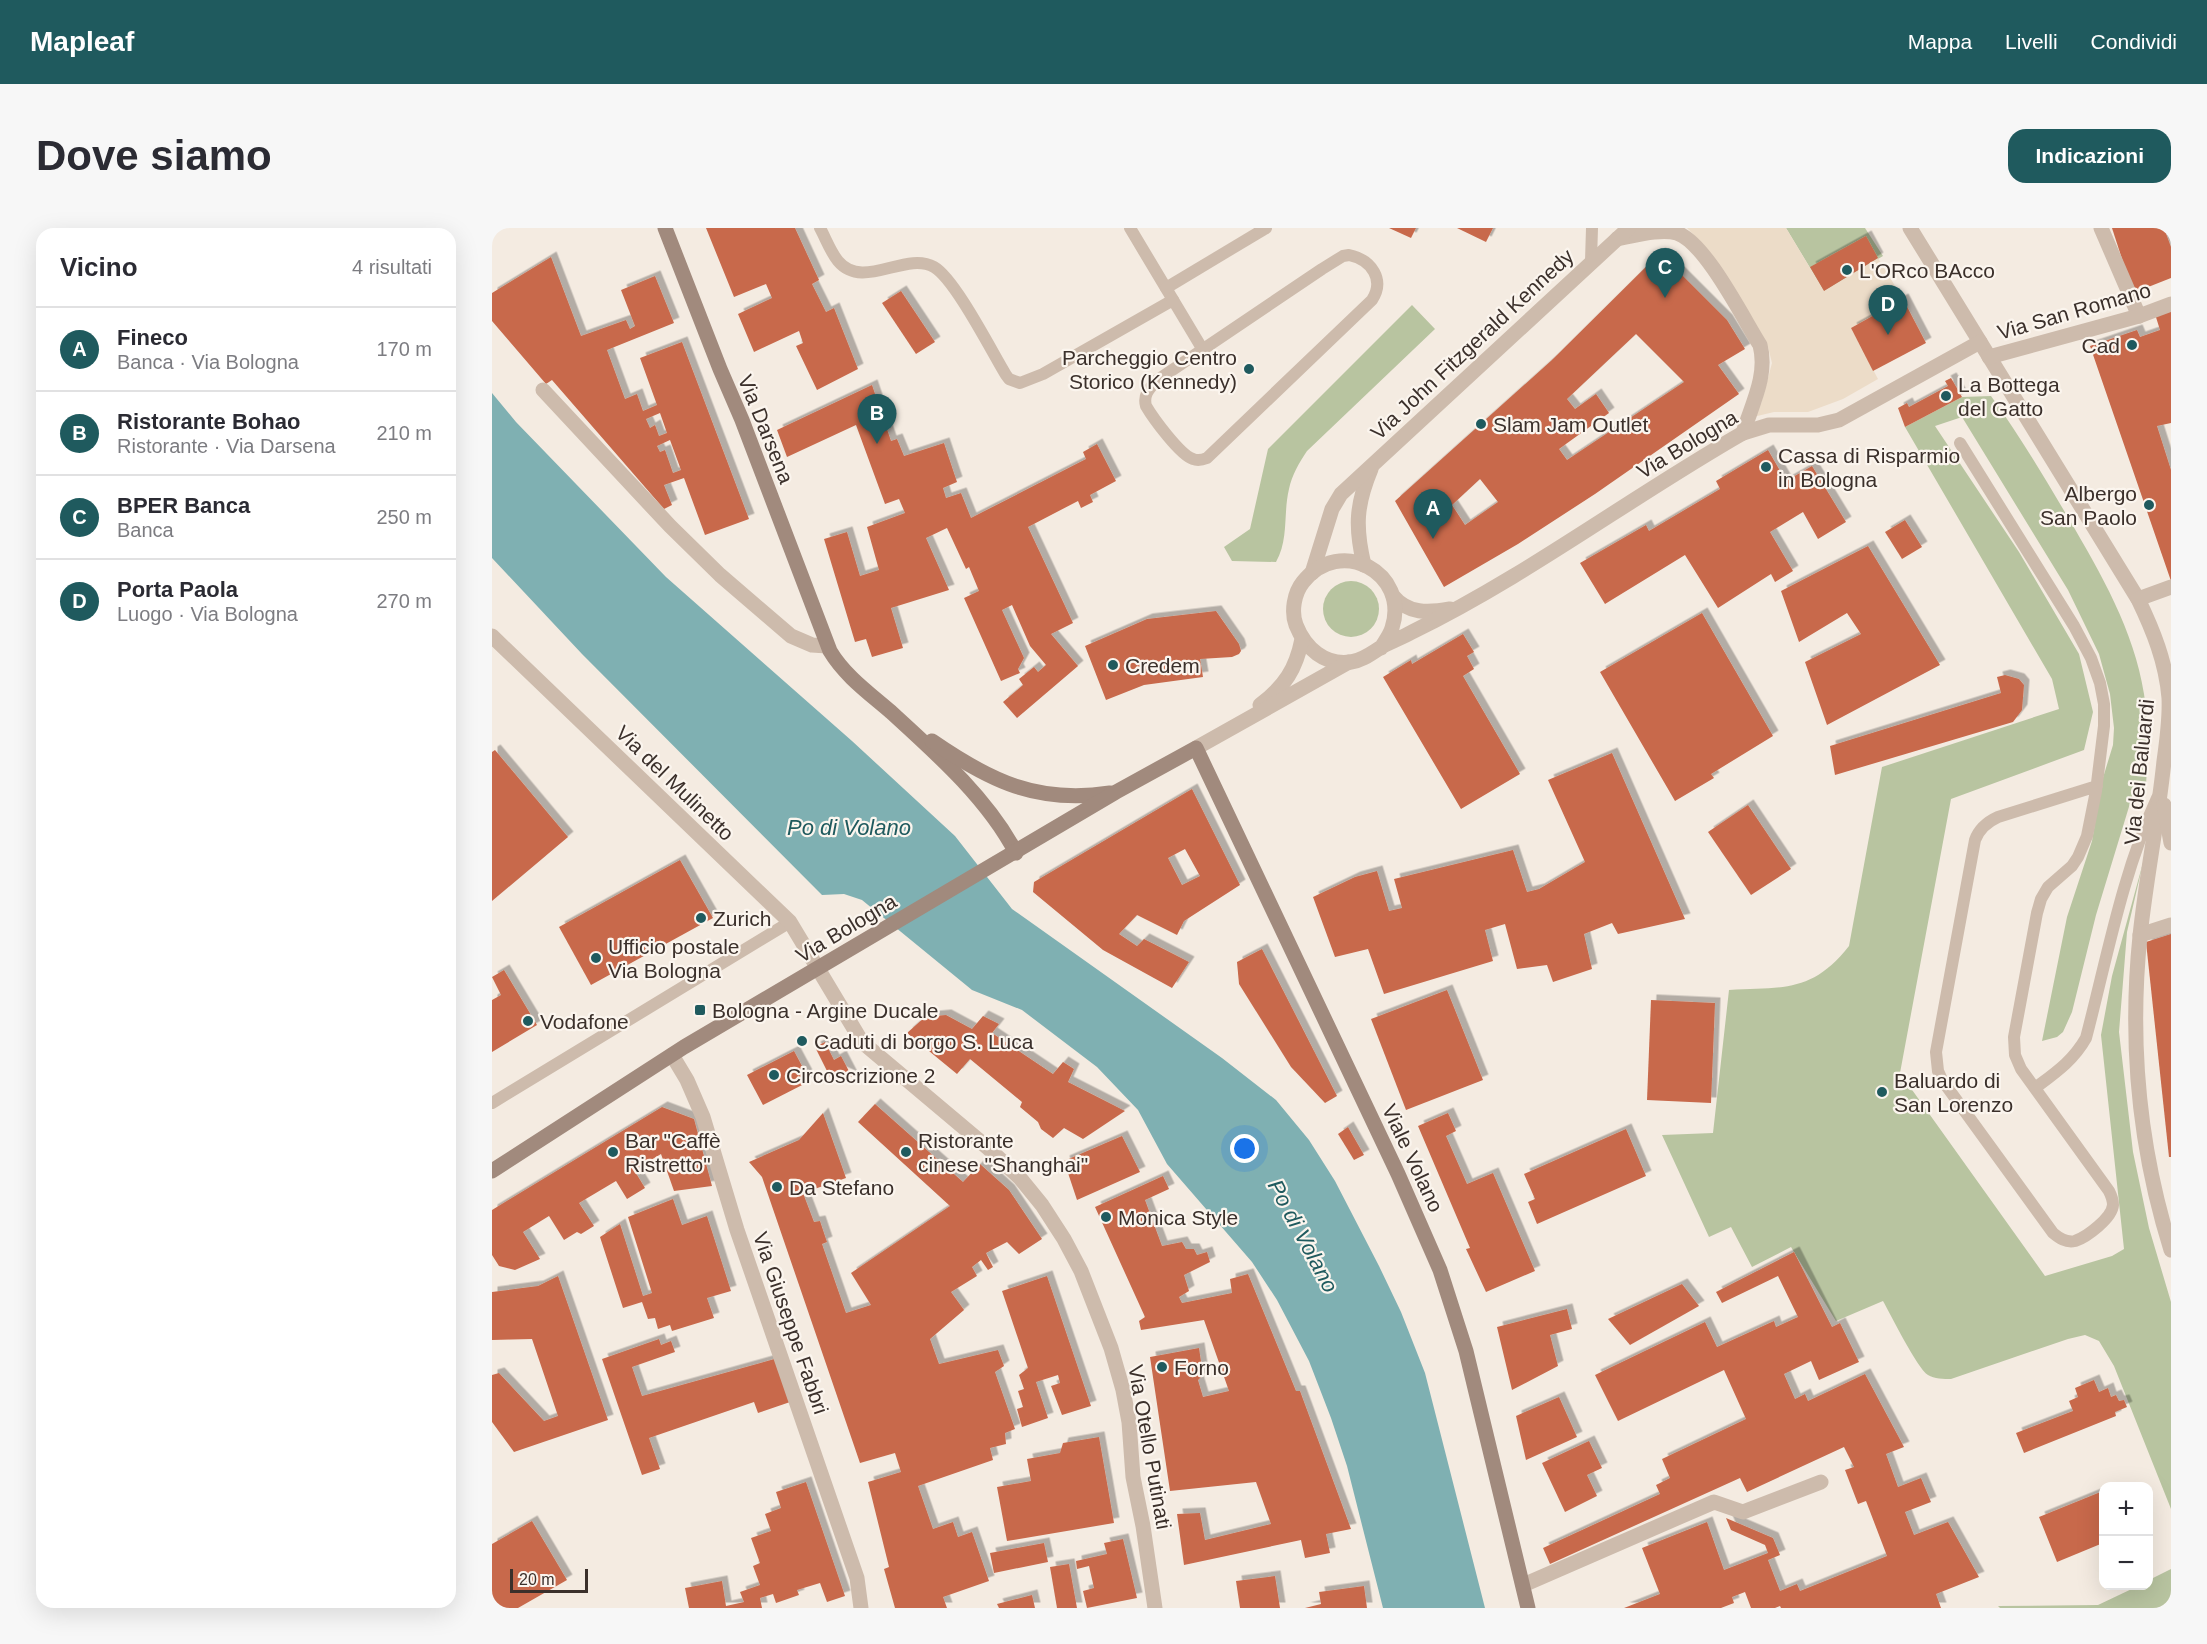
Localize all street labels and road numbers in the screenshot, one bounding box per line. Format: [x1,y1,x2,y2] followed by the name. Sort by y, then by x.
[1366,244,1578,444] street label: Via John Fitzgerald Kennedy
[1995,278,2153,344] street label: Via San Romano
[734,371,798,487] street label: Via Darsena
[1633,405,1742,483] street label: Via Bologna
[2120,698,2158,846] street label: Via dei Baluardi
[611,721,739,845] street label: Via del Mulinetto
[792,889,901,967] street label: Via Bologna
[1378,1100,1448,1216] street label: Viale Volano
[749,1229,833,1417] street label: Via Giuseppe Fabbri
[1124,1363,1176,1531] street label: Via Otello Putinati

